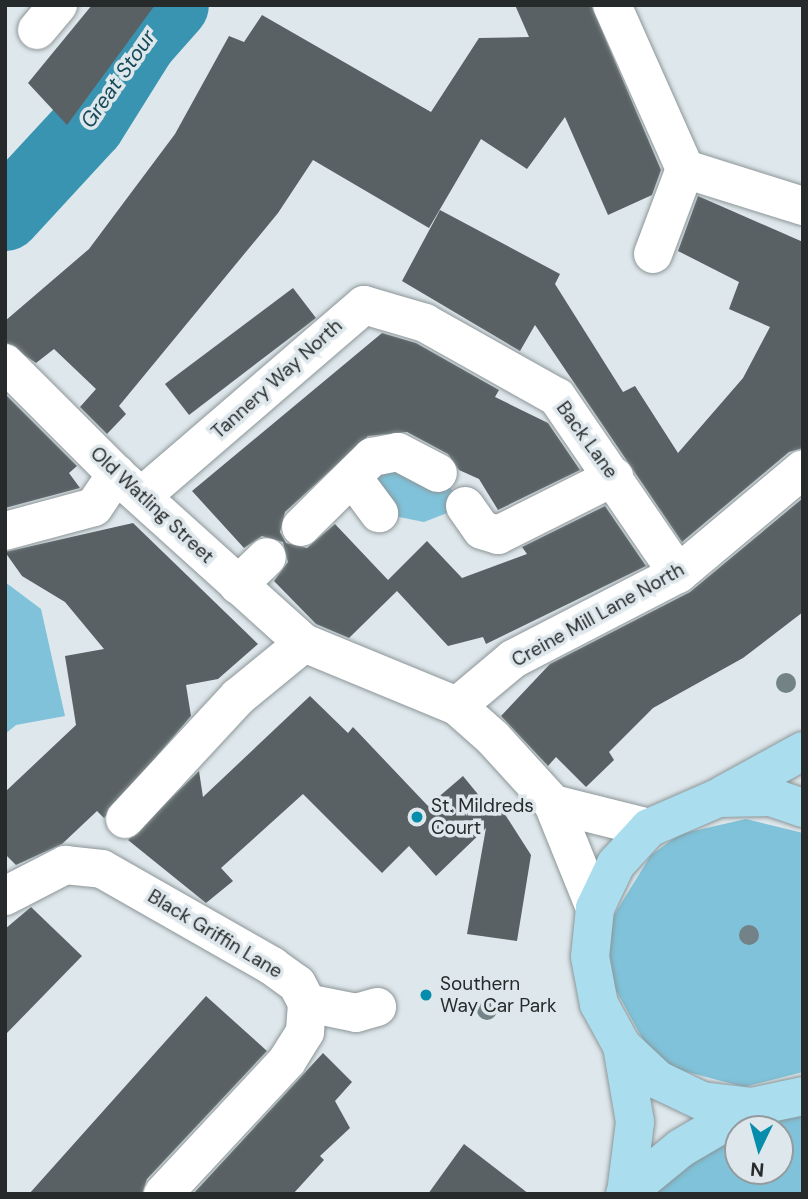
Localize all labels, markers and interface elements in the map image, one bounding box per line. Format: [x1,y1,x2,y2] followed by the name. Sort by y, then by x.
[75,25,161,133] water label: Great Stour
[207,314,347,444] street label: Tannery Way North
[552,397,622,483] street label: Back Lane
[86,442,218,568] street label: Old Watling Street
[508,558,688,672] street label: Creine Mill Lane North
[431,795,534,839] place label: St. Mildreds Court
[409,809,425,825] marker: St. Mildreds Court
[144,885,286,983] street label: Black Griffin Lane
[440,973,557,1017] place label: Southern Way Car Park
[418,987,434,1003] marker: Southern Way Car Park
[724,1115,794,1185] north arrow
[749,1156,765,1182] text: N

